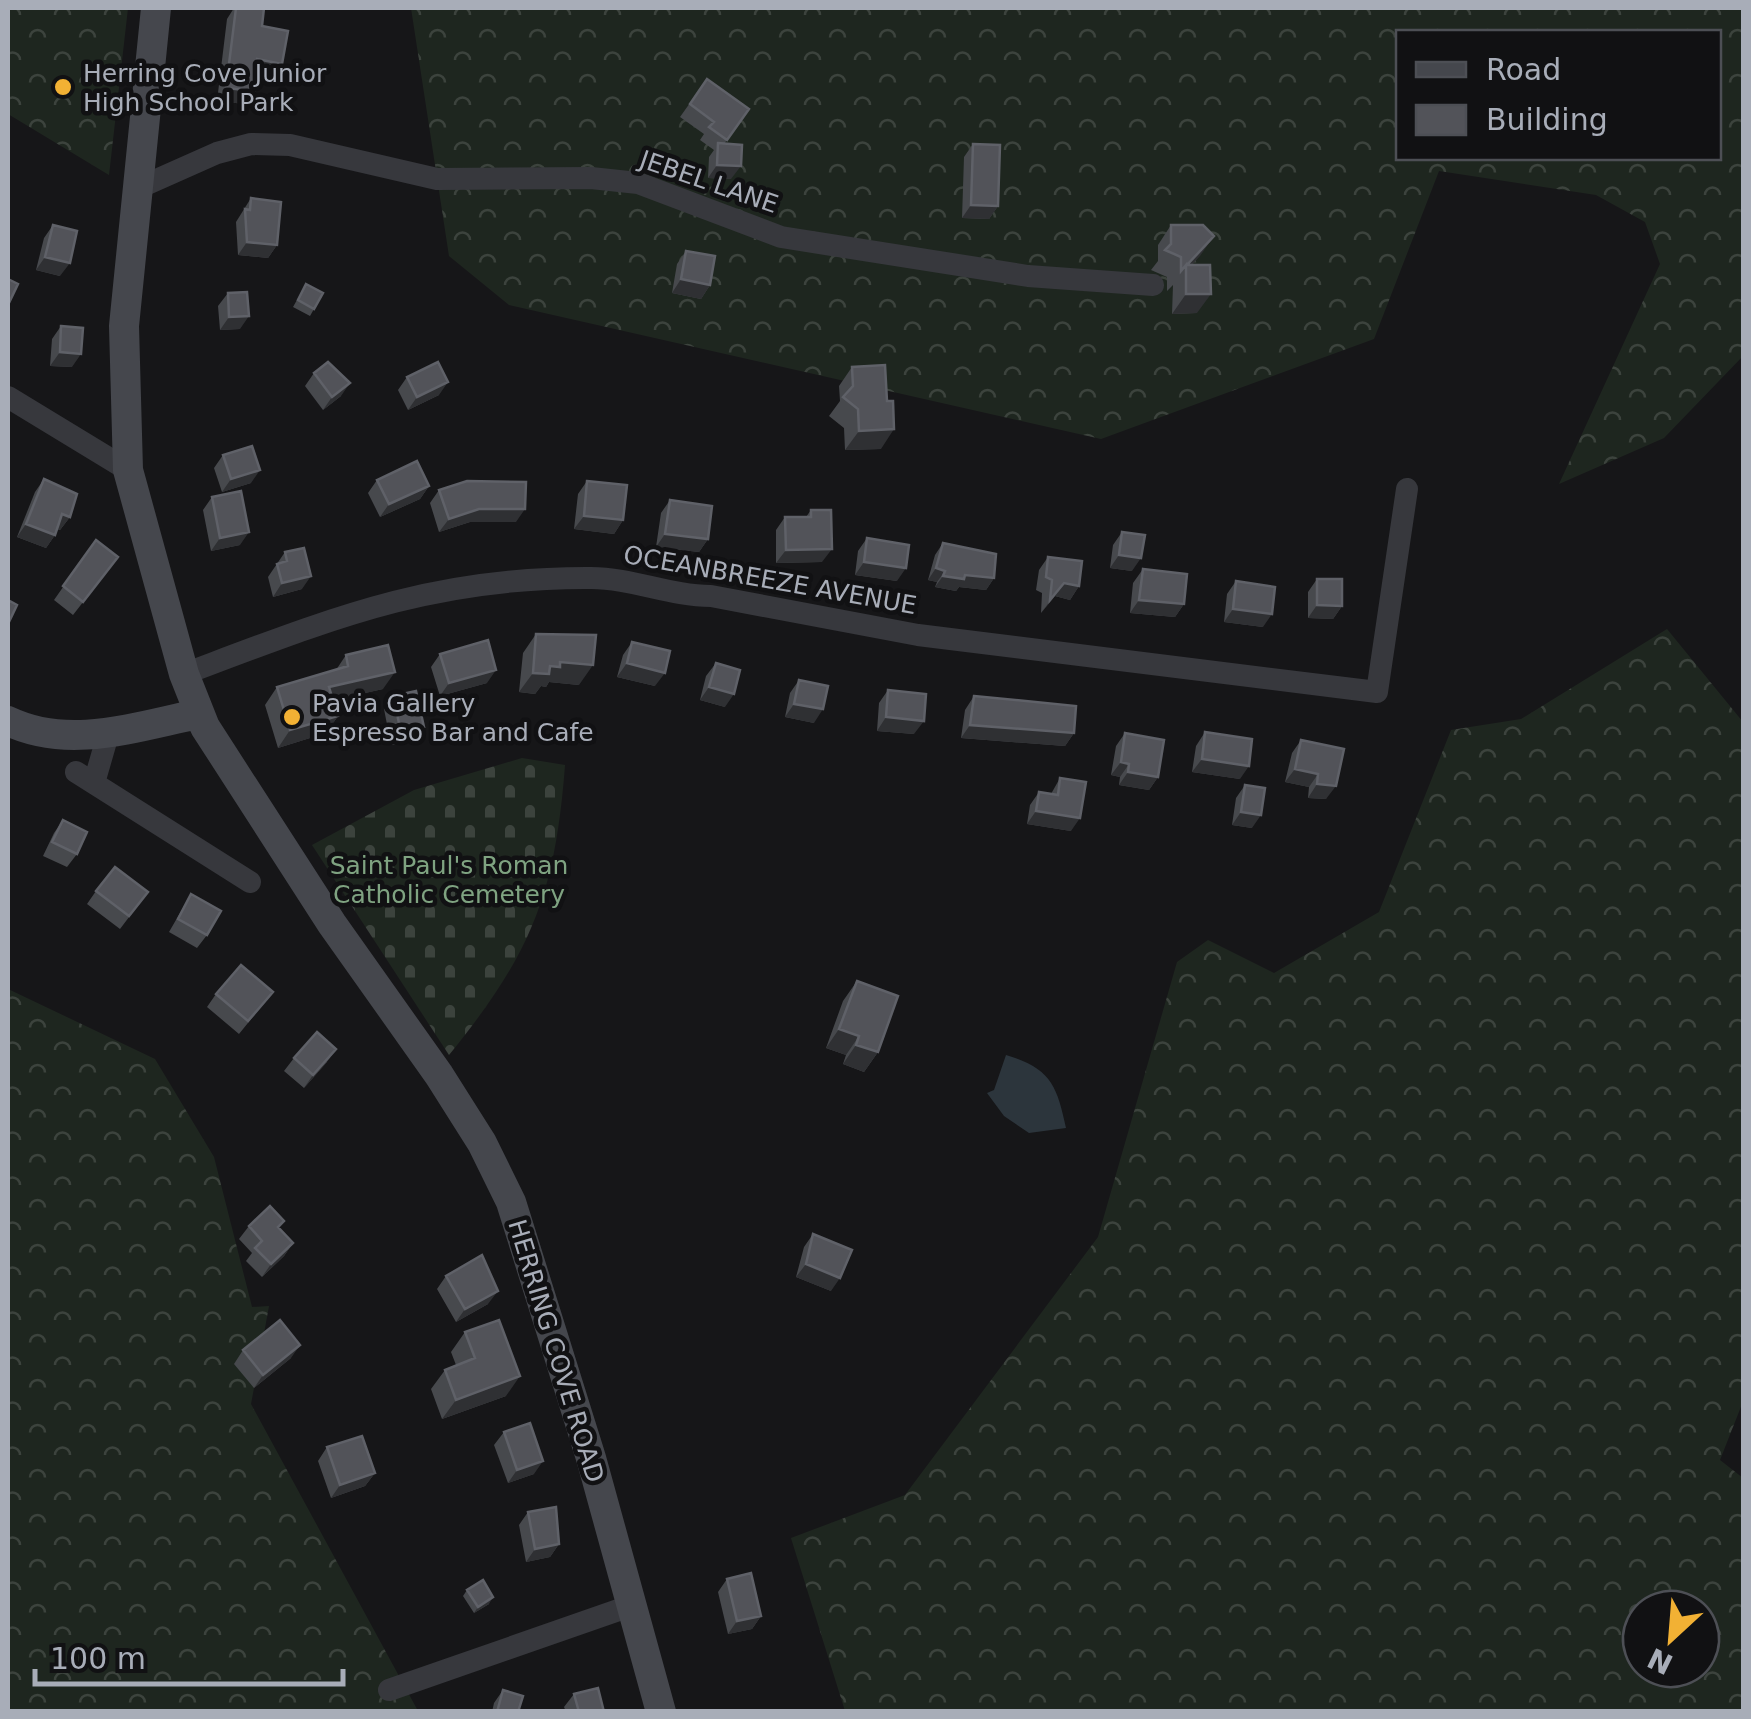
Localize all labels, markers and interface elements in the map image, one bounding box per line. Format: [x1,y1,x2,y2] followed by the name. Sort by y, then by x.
[1396,30,1721,160] legend
[1486,52,1561,87] text: Road
[83,59,327,117] place label: Herring Cove Junior High School Park
[52,76,74,98] marker: Herring Cove Junior High School Park
[1486,102,1608,137] text: Building
[634,144,782,219] street label: JEBEL LANE
[621,540,919,620] street label: OCEANBREEZE AVENUE
[312,689,594,747] place label: Pavia Gallery Espresso Bar and Cafe
[281,706,303,728] marker: Pavia Gallery Espresso Bar and Cafe
[330,851,568,909] park label: Saint Paul's Roman Catholic Cemetery
[502,1216,610,1486] street label: HERRING COVE ROAD
[1621,1589,1721,1689] north arrow
[35,1624,342,1686] scale bar
[50,1641,146,1676] text: 100 m
[1642,1641,1678,1681] text: N

